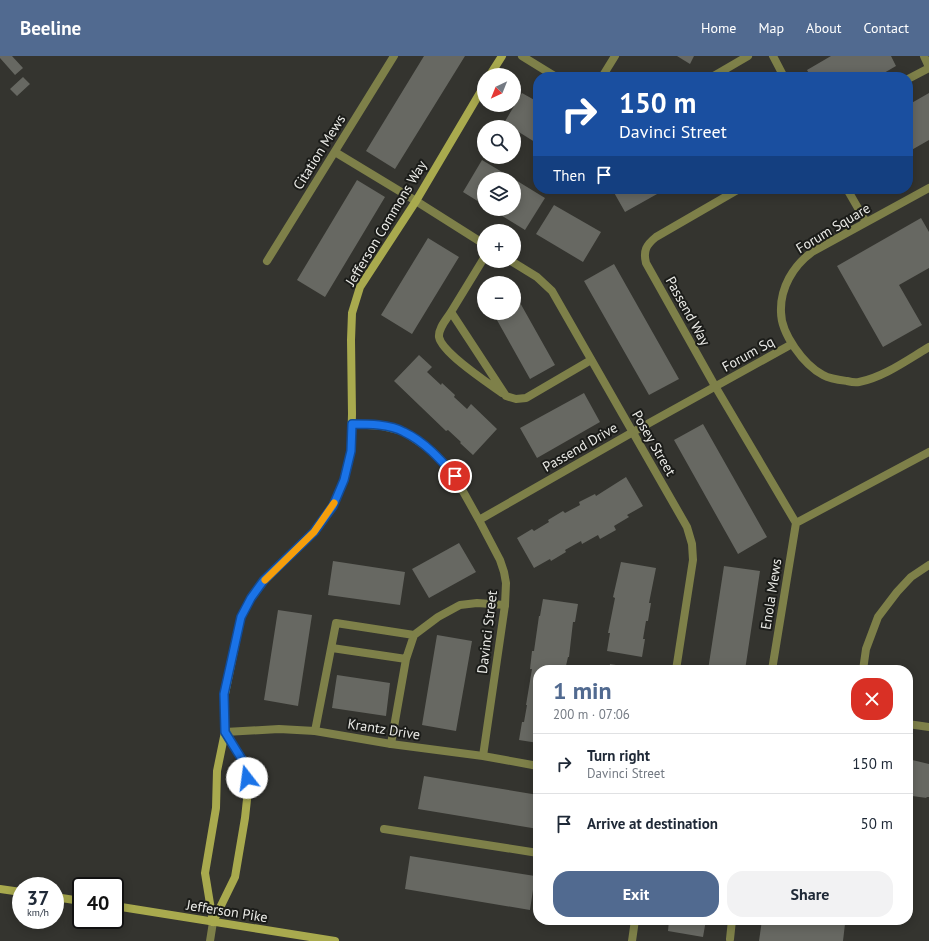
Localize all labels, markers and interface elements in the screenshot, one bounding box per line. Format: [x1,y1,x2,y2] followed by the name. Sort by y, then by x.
[20,16,81,40] text: Beeline
[701,19,736,37] text: Home
[758,19,784,37] text: Map
[806,19,842,37] text: About
[864,19,909,37] text: Contact
[477,68,521,112] north arrow
[477,68,521,320] map controls
[619,84,696,121] text: 150 m
[553,88,605,140] icon: right
[289,111,349,193] street label: Citation Mews
[477,120,521,164] button: search
[619,120,727,143] text: Davinci Street
[341,157,431,290] street label: Jefferson Commons Way
[593,164,615,186] icon: arrive
[553,166,585,185] text: Then
[477,172,521,216] button: layers
[793,199,873,257] street label: Forum Square
[477,224,521,268] button: +
[662,273,715,349] street label: Passend Way
[477,276,521,320] button: −
[719,332,777,376] street label: Forum Sq
[628,407,680,479] street label: Posey Street
[539,418,621,476] street label: Passend Drive
[438,459,472,493] pin
[444,465,466,487] icon: arrive
[757,557,786,631] street label: Enola Mews
[473,589,501,675] street label: Davinci Street
[553,675,612,706] text: 1 min
[851,678,893,720] button: close
[553,706,630,723] text: 200 m · 07:06
[346,714,422,744] street label: Krantz Drive
[587,746,650,765] text: Turn right
[553,753,575,775] icon: right
[852,754,893,773] text: 150 m
[226,757,268,799] position arrow
[587,765,665,782] text: Davinci Street
[553,813,575,835] icon: arrive
[587,814,718,833] text: Arrive at destination
[860,814,893,833] text: 50 m
[553,871,719,917] button: Exit
[727,871,893,917] button: Share
[72,877,124,929] speed limit sign: 40
[27,885,49,911] text: 37
[184,896,269,926] street label: Jefferson Pike
[27,906,49,919] text: km/h

